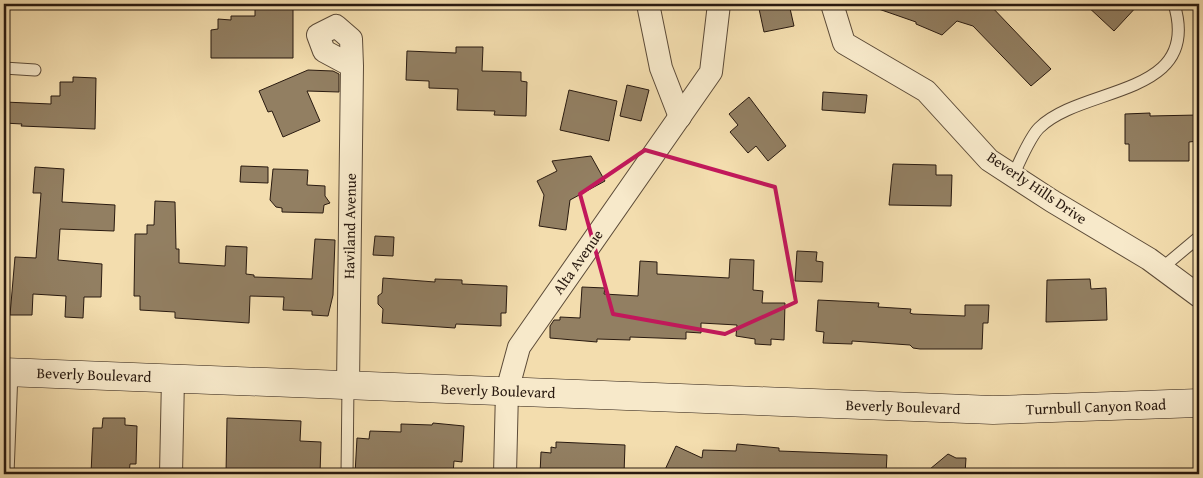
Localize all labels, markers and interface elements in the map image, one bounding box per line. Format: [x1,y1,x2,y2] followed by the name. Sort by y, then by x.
[983,146,1091,229] street label: Beverly Hills Drive
[338,173,361,279] street label: Haviland Avenue
[547,225,608,298] street label: Alta Avenue
[36,362,152,387] street label: Beverly Boulevard
[440,378,556,403] street label: Beverly Boulevard
[845,394,961,419] street label: Beverly Boulevard
[1025,394,1166,419] street label: Turnbull Canyon Road

